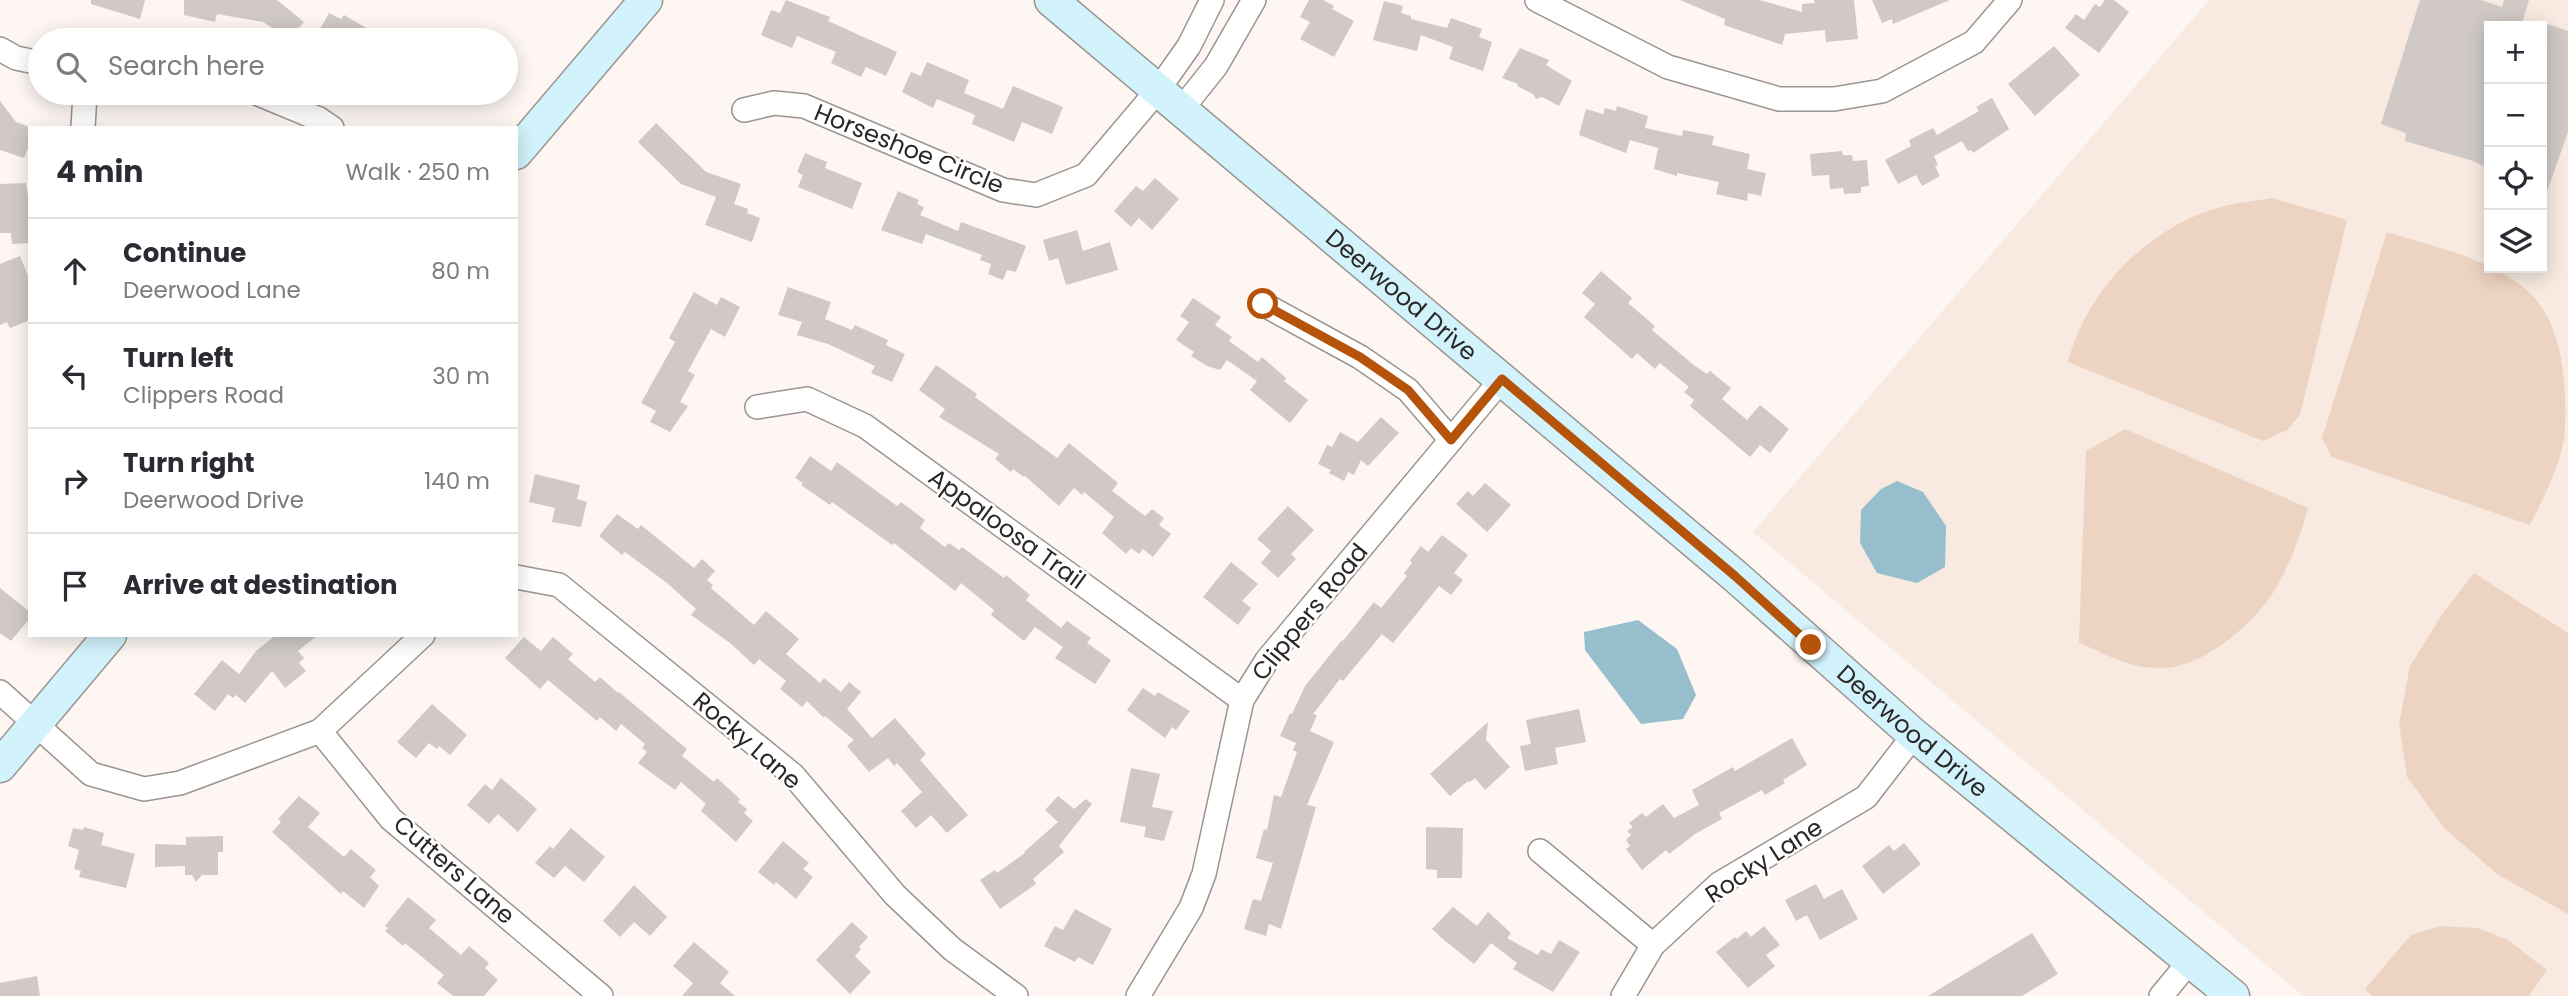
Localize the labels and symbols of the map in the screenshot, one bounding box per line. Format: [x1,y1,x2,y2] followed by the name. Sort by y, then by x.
[810,95,1009,202] street label: Horseshoe Circle
[1319,221,1485,368] street label: Deerwood Drive
[1247,288,1278,319] route start
[922,460,1092,597] street label: Appaloosa Trail
[1244,536,1375,687] street label: Clippers Road
[1795,629,1826,660] route end
[1830,657,1995,805] street label: Deerwood Drive
[686,684,809,797] street label: Rocky Lane
[387,808,522,932] street label: Cutters Lane
[1699,810,1829,911] street label: Rocky Lane

